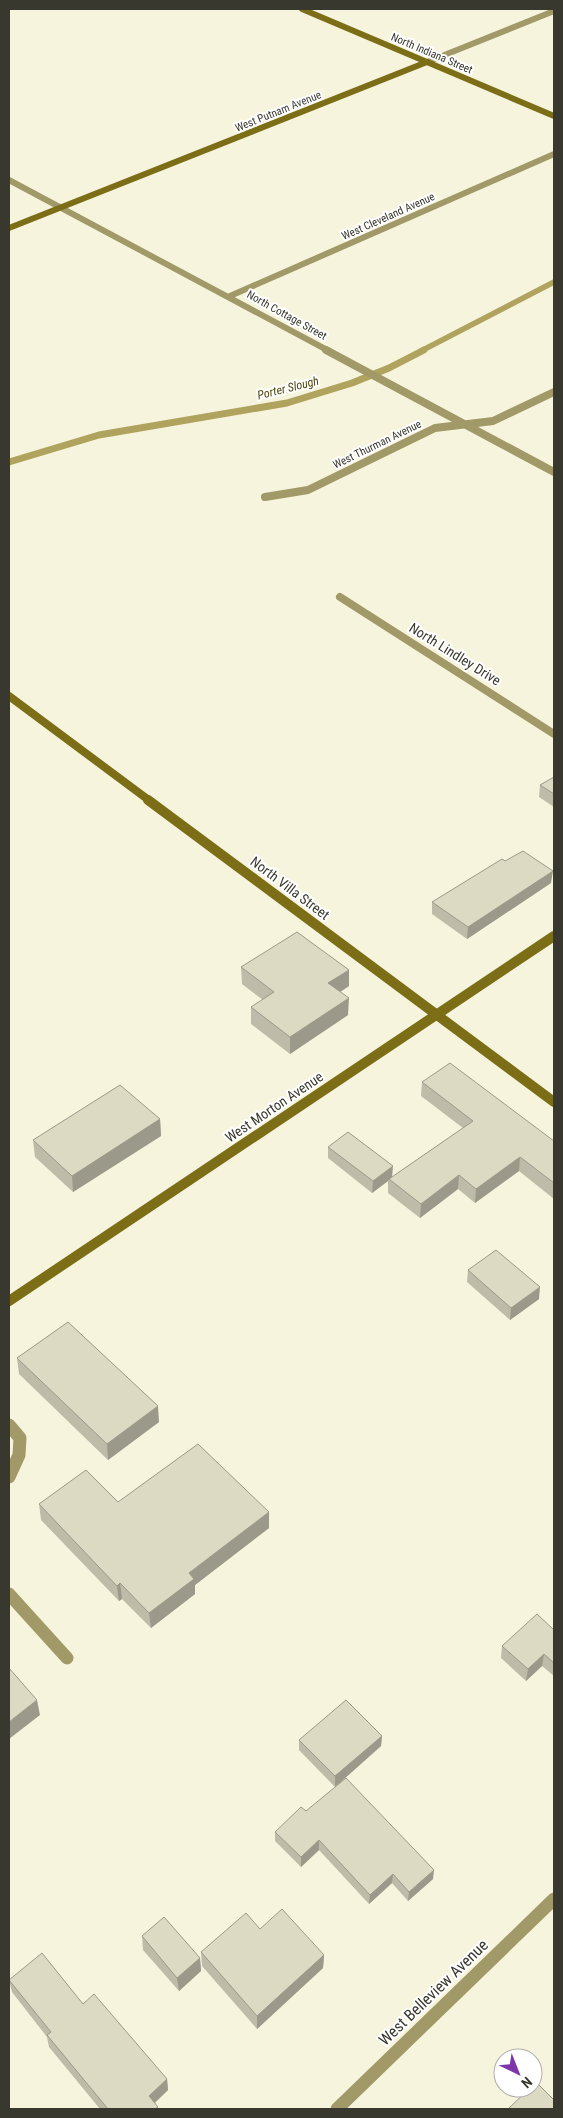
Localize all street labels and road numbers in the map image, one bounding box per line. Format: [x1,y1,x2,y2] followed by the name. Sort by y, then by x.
[389,30,475,76] street label: North Indiana Street
[233,88,323,135] street label: West Putnam Avenue
[340,190,437,243] street label: West Cleveland Avenue
[244,288,329,343] street label: North Cottage Street
[331,417,424,471] street label: West Thurman Avenue
[406,619,504,689] street label: North Lindley Drive
[247,853,333,923] street label: North Villa Street
[222,1068,326,1146] street label: West Morton Avenue
[375,1935,492,2049] street label: West Belleview Avenue

